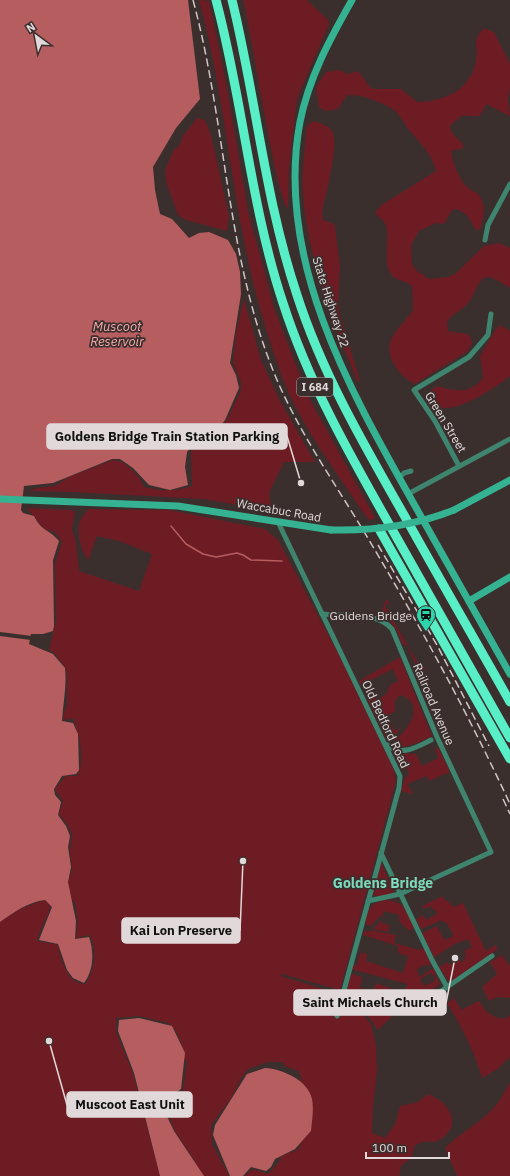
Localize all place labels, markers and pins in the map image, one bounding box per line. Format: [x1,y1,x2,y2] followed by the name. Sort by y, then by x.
[47,424,287,449] callout: Goldens Bridge Train Station Parking
[415,604,437,632] station icon: Goldens Bridge
[330,608,412,623] place label: Goldens Bridge
[122,918,240,943] callout: Kai Lon Preserve
[294,990,446,1015] callout: Saint Michaels Church
[67,1092,192,1117] callout: Muscoot East Unit

